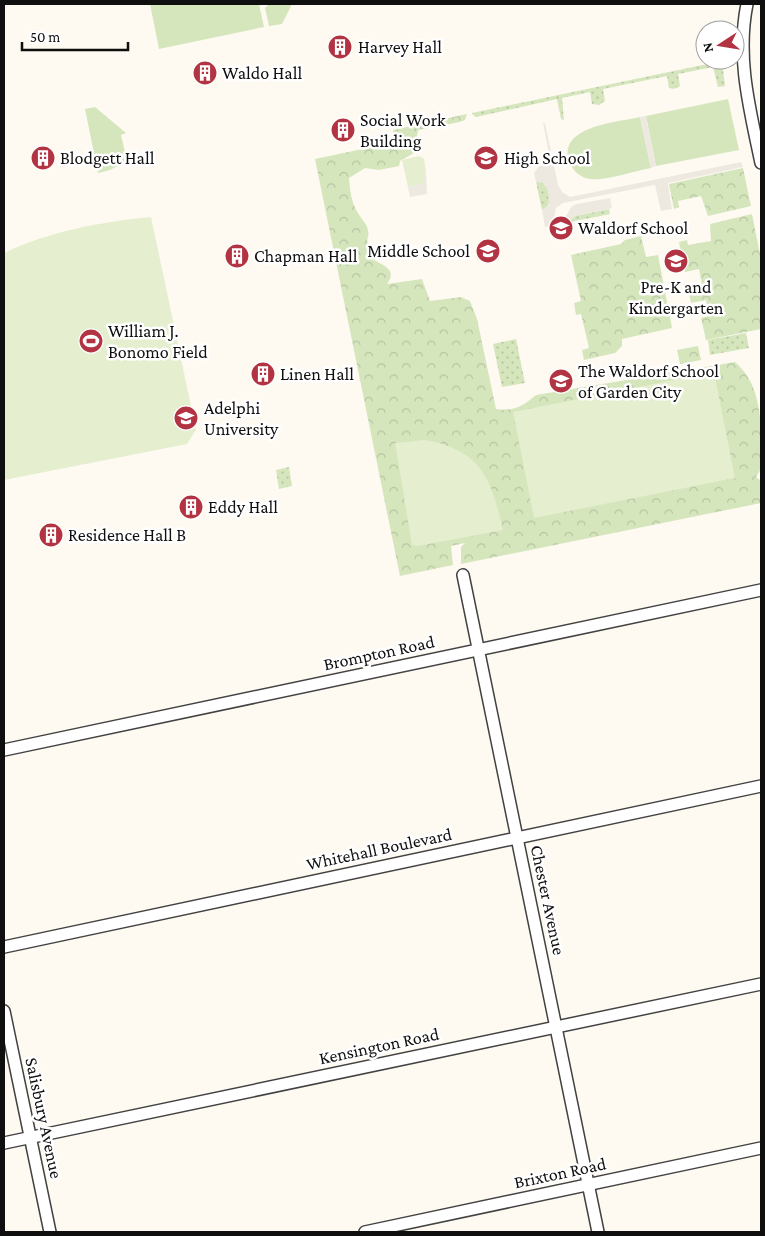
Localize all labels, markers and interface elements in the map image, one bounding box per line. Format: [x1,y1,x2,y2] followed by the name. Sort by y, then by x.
[22,20,129,52] scale bar
[695,20,745,70] north arrow
[30,29,60,45] text: 50 m
[327,34,353,60] building icon: Harvey Hall
[358,37,442,57] place label: Harvey Hall
[698,41,716,54] text: N
[192,60,218,86] building icon: Waldo Hall
[222,63,302,83] place label: Waldo Hall
[360,110,446,151] place label: Social Work Building
[330,117,356,143] building icon: Social Work Building
[30,145,56,171] building icon: Blodgett Hall
[473,145,499,171] school or university icon: High School
[60,148,155,168] place label: Blodgett Hall
[504,148,591,168] place label: High School
[548,215,574,241] school or university icon: Waldorf School
[578,218,689,238] place label: Waldorf School
[475,238,501,264] school or university icon: Middle School
[367,241,470,261] place label: Middle School
[224,243,250,269] building icon: Chapman Hall
[254,246,358,266] place label: Chapman Hall
[663,248,689,274] school or university icon: Pre-K and Kindergarten
[629,277,724,318] place label: Pre-K and Kindergarten
[108,321,208,362] place label: William J. Bonomo Field
[78,328,104,354] sports icon: William J. Bonomo Field
[250,361,276,387] building icon: Linen Hall
[578,361,719,402] place label: The Waldorf School of Garden City
[280,364,354,384] place label: Linen Hall
[548,368,574,394] school or university icon: The Waldorf School of Garden City
[204,398,279,439] place label: Adelphi University
[173,405,199,431] school or university icon: Adelphi University
[178,494,204,520] building icon: Eddy Hall
[208,497,278,517] place label: Eddy Hall
[38,522,64,548] building icon: Residence Hall B
[68,525,186,545] place label: Residence Hall B
[322,631,437,675] street label: Brompton Road
[304,824,454,874] street label: Whitehall Boulevard
[527,843,569,957] street label: Chester Avenue
[317,1023,441,1068] street label: Kensington Road
[21,1056,67,1180] street label: Salisbury Avenue
[512,1153,608,1193] street label: Brixton Road

